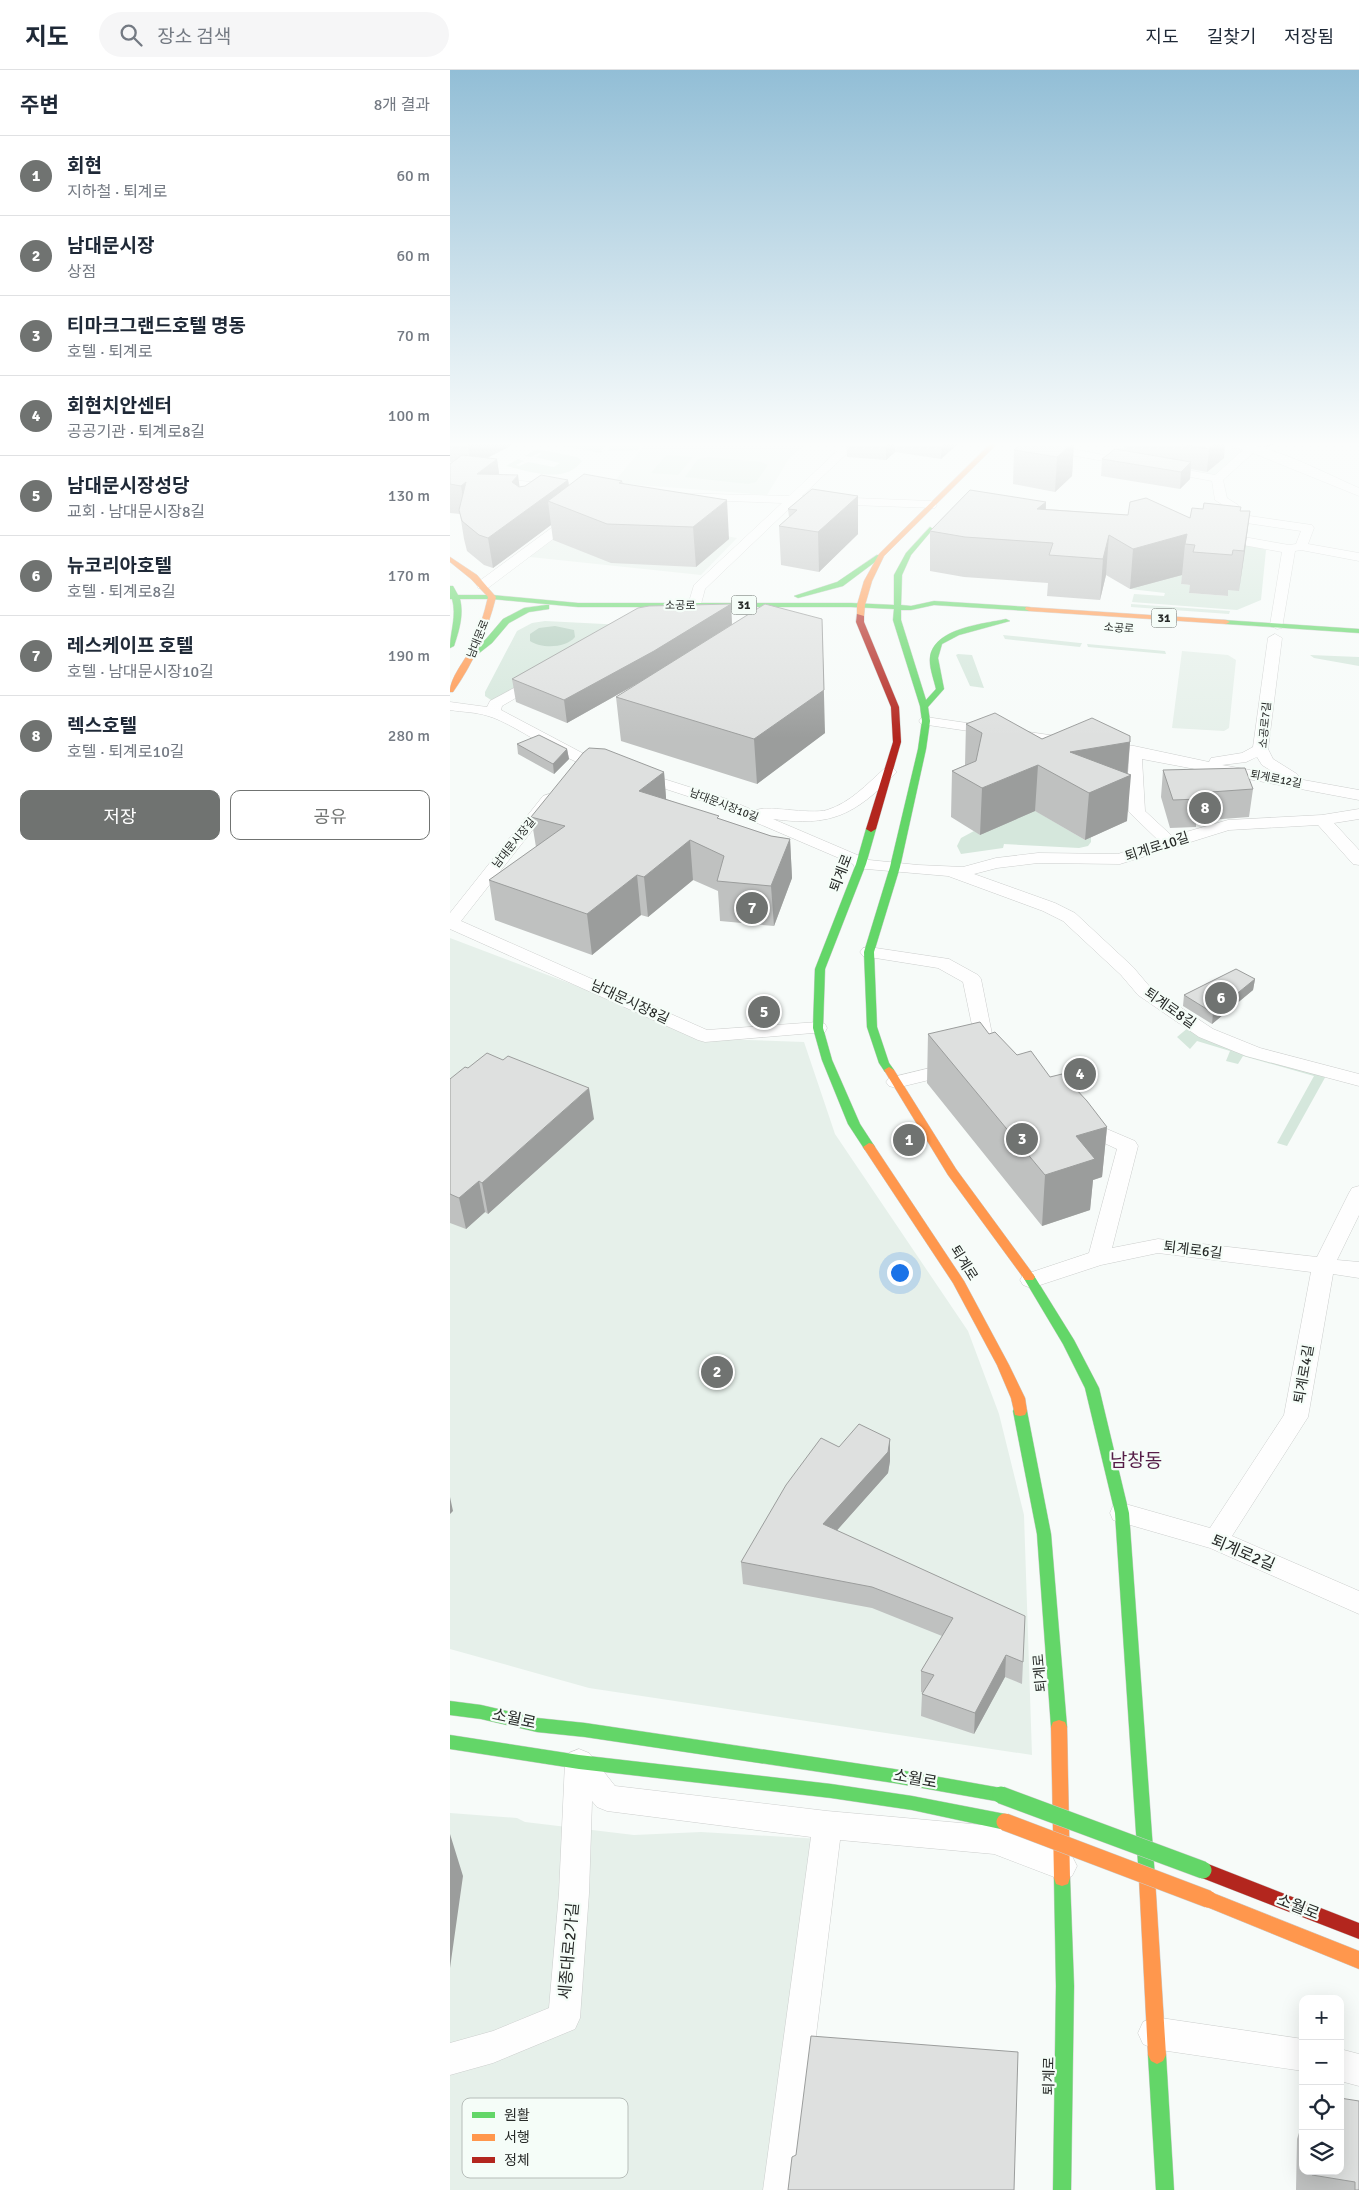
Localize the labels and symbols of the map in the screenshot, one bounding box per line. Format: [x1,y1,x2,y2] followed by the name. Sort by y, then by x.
[732,596,756,614] road number: 31
[665,599,695,612] street label: 소공로
[1152,608,1176,628] road number: 31
[464,618,492,660] street label: 남대문로
[1103,620,1135,636] street label: 소공로
[1257,701,1273,749] street label: 소공로7길
[1249,768,1303,790] street label: 퇴계로12길
[688,786,760,824] street label: 남대문시장10길
[1189,789,1221,827] pin: 8
[490,815,538,871] street label: 남대문시장길
[1123,829,1191,865] street label: 퇴계로10길
[826,852,856,894] street label: 퇴계로
[736,889,768,927] pin: 7
[588,976,672,1028] street label: 남대문시장8길
[1205,979,1237,1017] pin: 6
[1141,984,1199,1032] street label: 퇴계로8길
[748,993,780,1031] pin: 5
[1064,1055,1096,1093] pin: 4
[1006,1120,1038,1158] pin: 3
[893,1121,925,1159] pin: 1
[1163,1238,1223,1262] street label: 퇴계로6길
[947,1242,982,1284] street label: 퇴계로
[887,1260,913,1286] your location
[1290,1343,1318,1405] street label: 퇴계로4길
[701,1353,733,1391] pin: 2
[1110,1449,1162,1473] district label: 남창동
[1208,1531,1278,1575] street label: 퇴계로2길
[1030,1653,1050,1693] street label: 퇴계로
[490,1705,538,1733] street label: 소월로
[892,1765,939,1793] street label: 소월로
[1274,1890,1322,1924] street label: 소월로
[555,1902,583,2000] street label: 세종대로2가길
[1040,2056,1058,2095] street label: 퇴계로
[462,2098,628,2178] legend
[504,2107,530,2124] text: 원활
[504,2129,530,2146] text: 서행
[504,2152,530,2169] text: 정체

